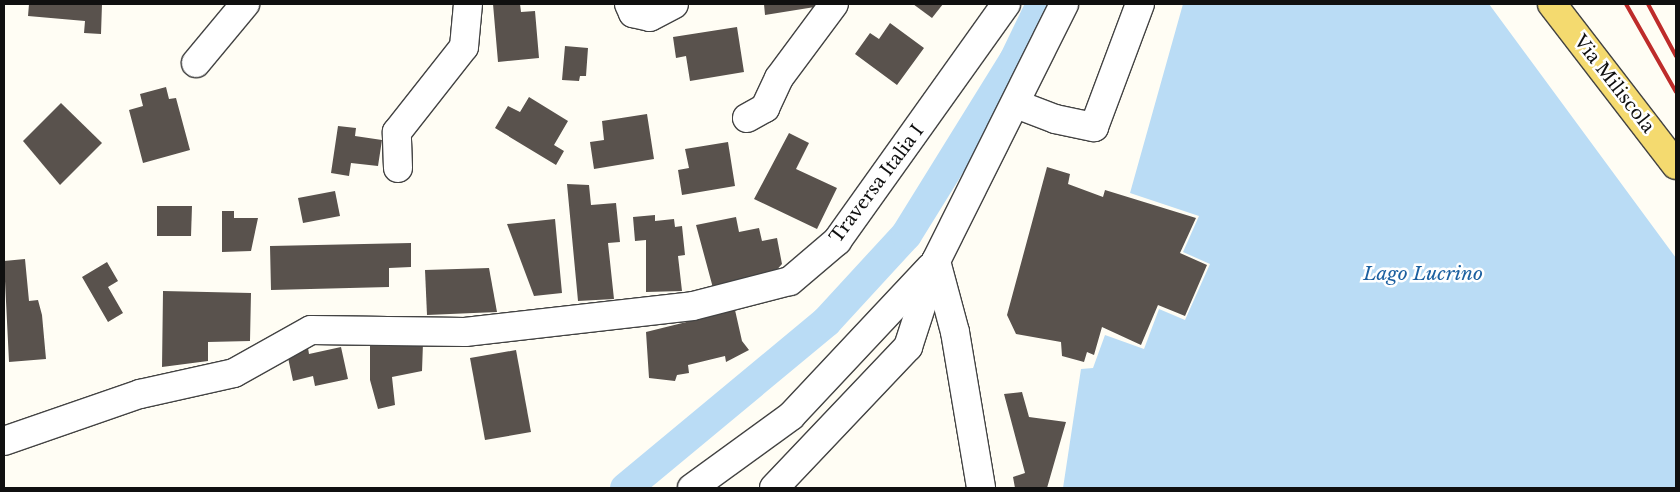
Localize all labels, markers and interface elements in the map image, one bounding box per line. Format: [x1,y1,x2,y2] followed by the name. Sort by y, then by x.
[1569,31,1659,137] street label: Via Miliscola
[825,121,929,247] street label: Traversa Italia I
[1363,263,1483,285] water label: Lago Lucrino

